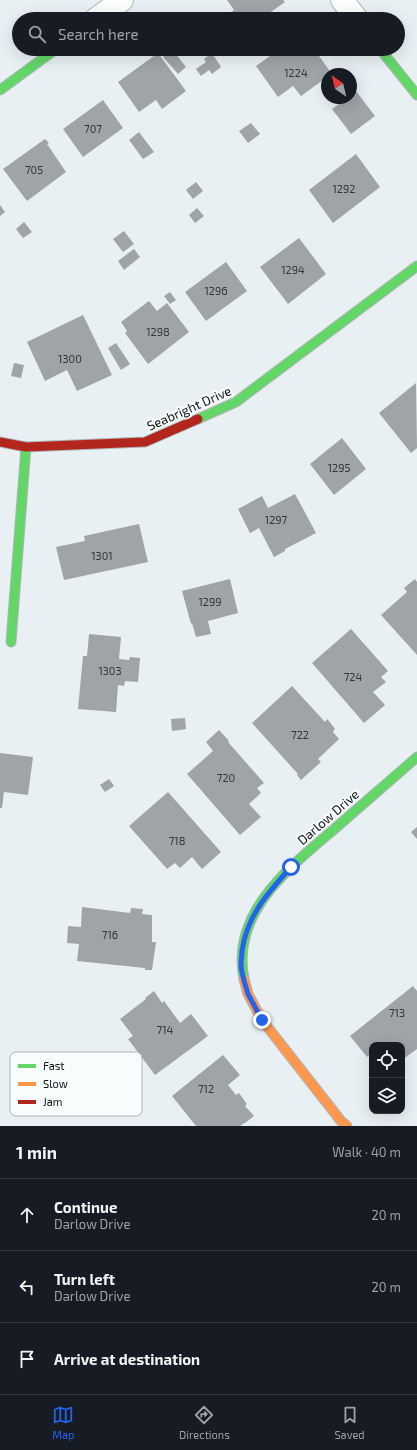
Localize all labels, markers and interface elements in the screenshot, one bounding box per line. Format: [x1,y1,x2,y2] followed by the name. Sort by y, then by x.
[12,12,405,56] search box
[26,23,48,45] icon: search
[58,25,139,43] text: Search here
[284,66,308,79] house number: 1224
[321,68,357,104] north arrow
[84,122,102,135] house number: 707
[25,163,43,176] house number: 705
[332,182,356,195] house number: 1292
[281,263,305,276] house number: 1294
[204,284,228,297] house number: 1296
[146,325,170,338] house number: 1298
[58,352,82,365] house number: 1300
[144,382,234,434] street label: Seabright Drive
[328,461,350,474] house number: 1295
[265,513,288,526] house number: 1297
[91,549,113,562] house number: 1301
[198,595,222,608] house number: 1299
[98,664,122,677] house number: 1303
[344,670,363,683] house number: 724
[291,728,309,741] house number: 722
[217,771,235,784] house number: 720
[294,786,362,848] street label: Darlow Drive
[169,834,185,847] house number: 718
[282,858,300,876] route start
[102,928,118,941] house number: 716
[389,1006,405,1019] house number: 713
[253,1011,271,1029] route end
[157,1023,174,1036] house number: 714
[369,1042,405,1114] map controls
[369,1042,405,1078] button: locate
[10,1052,142,1116] legend
[43,1059,65,1072] text: Fast
[43,1077,68,1090] text: Slow
[369,1078,405,1114] button: layers
[198,1082,214,1095] house number: 712
[43,1095,62,1108] text: Jam
[16,1142,57,1162] text: 1 min
[332,1144,401,1160] text: Walk · 40 m
[54,1198,117,1216] text: Continue
[16,1204,38,1226] icon: ahead
[372,1207,401,1223] text: 20 m
[54,1216,130,1232] text: Darlow Drive
[54,1270,115,1288] text: Turn left
[16,1276,38,1298] icon: left
[372,1279,401,1295] text: 20 m
[54,1288,130,1304] text: Darlow Drive
[16,1348,38,1370] icon: arrive
[54,1350,200,1368] text: Arrive at destination
[52,1404,74,1441] tab: Map
[179,1404,230,1441] tab: Directions
[334,1404,365,1441] tab: Saved

